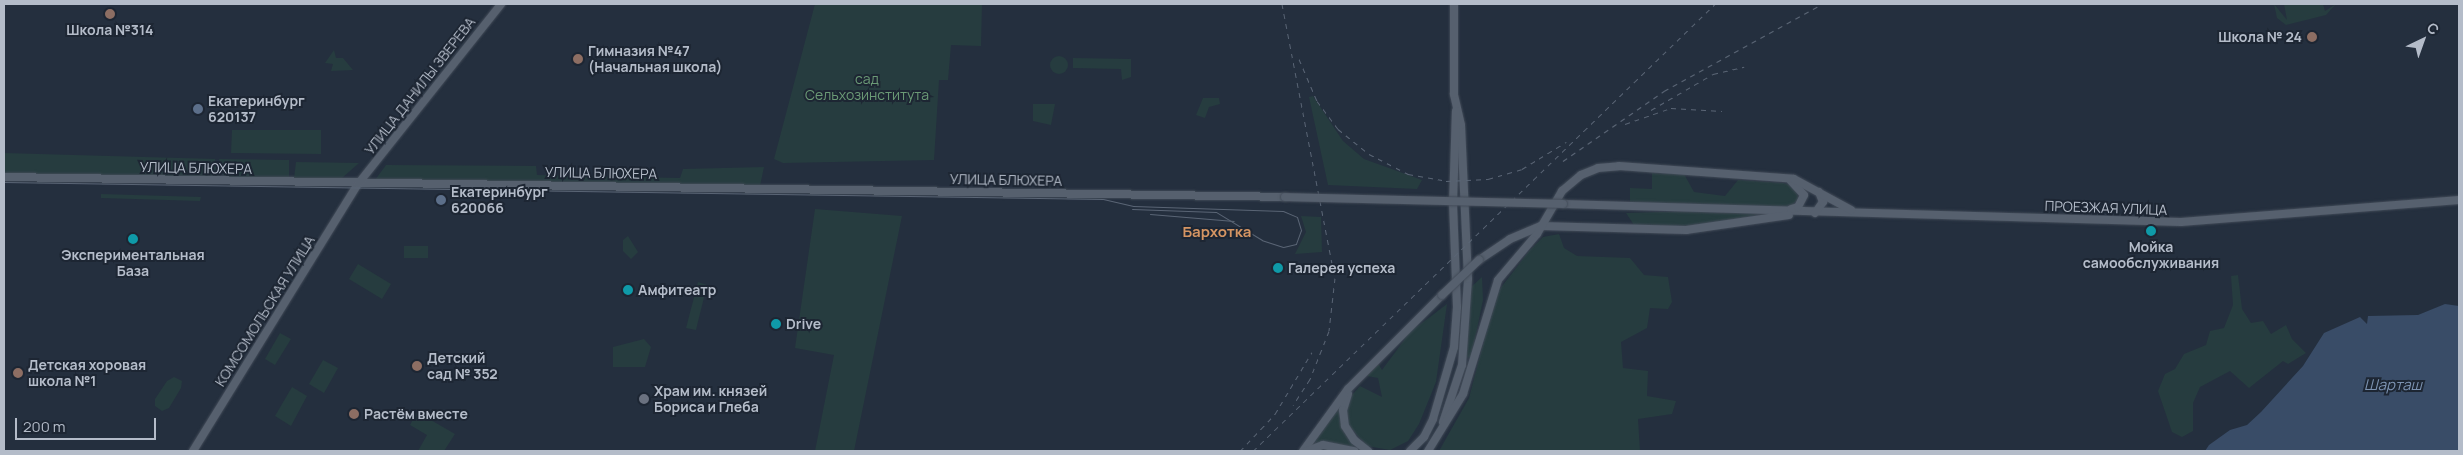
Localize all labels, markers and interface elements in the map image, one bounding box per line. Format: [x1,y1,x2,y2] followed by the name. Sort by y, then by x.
[104,8,116,20] marker: Школа №314
[361,14,479,158] street label: УЛИЦА ДАНИЛЫ ЗВЕРЕВА
[2398,15,2448,65] north arrow
[2423,18,2444,39] text: С
[66,22,154,38] place label: Школа №314
[2218,29,2302,45] place label: Школа № 24
[2306,31,2318,43] marker: Школа № 24
[588,43,722,75] place label: Гимназия №47 (Начальная школа)
[572,53,584,65] marker: Гимназия №47 (Начальная школа)
[805,71,929,104] park label: сад Сельхозинститута
[208,93,305,125] place label: Екатеринбург 620137
[192,103,204,115] marker: Екатеринбург 620137
[140,159,252,177] street label: УЛИЦА БЛЮХЕРА
[545,164,657,182] street label: УЛИЦА БЛЮХЕРА
[950,171,1062,189] street label: УЛИЦА БЛЮХЕРА
[451,184,548,216] place label: Екатеринбург 620066
[435,194,447,206] marker: Екатеринбург 620066
[2044,197,2168,219] street label: ПРОЕЗЖАЯ УЛИЦА
[1183,223,1251,241] district label: Бархотка
[2145,225,2157,237] marker: Мойка самообслуживания
[212,232,318,390] street label: КОМСОМОЛЬСКАЯ УЛИЦА
[127,233,139,245] marker: Экспериментальная База
[2083,239,2219,272] place label: Мойка самообслуживания
[61,247,205,280] place label: Экспериментальная База
[1288,260,1395,276] place label: Галерея успеха
[1272,262,1284,274] marker: Галерея успеха
[638,282,716,298] place label: Амфитеатр
[622,284,634,296] marker: Амфитеатр
[786,316,821,332] place label: Drive
[770,318,782,330] marker: Drive
[427,350,498,382] place label: Детский сад № 352
[28,357,146,390] place label: Детская хоровая школа №1
[411,360,423,372] marker: Детский сад № 352
[12,367,24,379] marker: Детская хоровая школа №1
[2364,376,2422,394] water label: Шарташ
[654,383,767,416] place label: Храм им. князей Бориса и Глеба
[638,393,650,405] marker: Храм им. князей Бориса и Глеба
[364,406,468,422] place label: Растём вместе
[18,408,159,440] scale bar
[348,408,360,420] marker: Растём вместе
[23,416,66,437] text: 200 m

